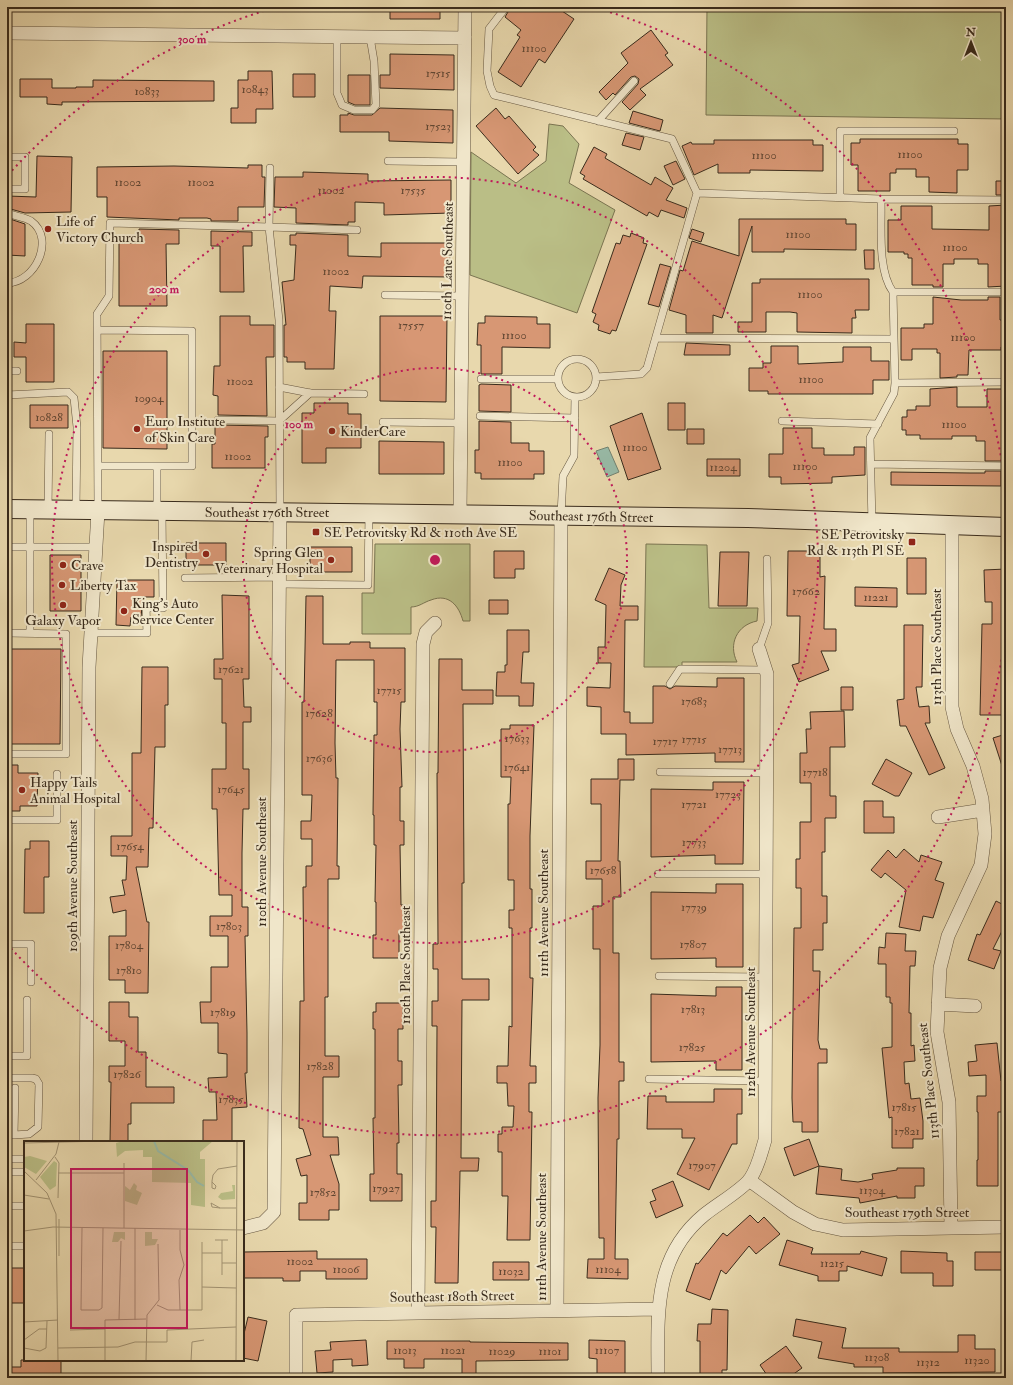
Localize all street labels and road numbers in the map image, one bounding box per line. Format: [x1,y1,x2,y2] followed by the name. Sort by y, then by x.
[438,201,457,320] street label: 110th Lane Southeast
[205,504,330,521] street label: Southeast 176th Street
[529,507,654,526] street label: Southeast 176th Street
[928,588,945,705] street label: 113th Place Southeast
[253,797,270,927] street label: 110th Avenue Southeast
[64,819,81,952] street label: 109th Avenue Southeast
[535,849,552,977] street label: 111th Avenue Southeast
[397,905,414,1024] street label: 110th Place Southeast
[742,967,759,1097] street label: 112th Avenue Southeast
[914,1022,943,1140] street label: 113th Place Southeast
[533,1173,550,1301] street label: 111th Avenue Southeast
[845,1204,970,1221] street label: Southeast 179th Street
[389,1287,515,1306] street label: Southeast 180th Street

